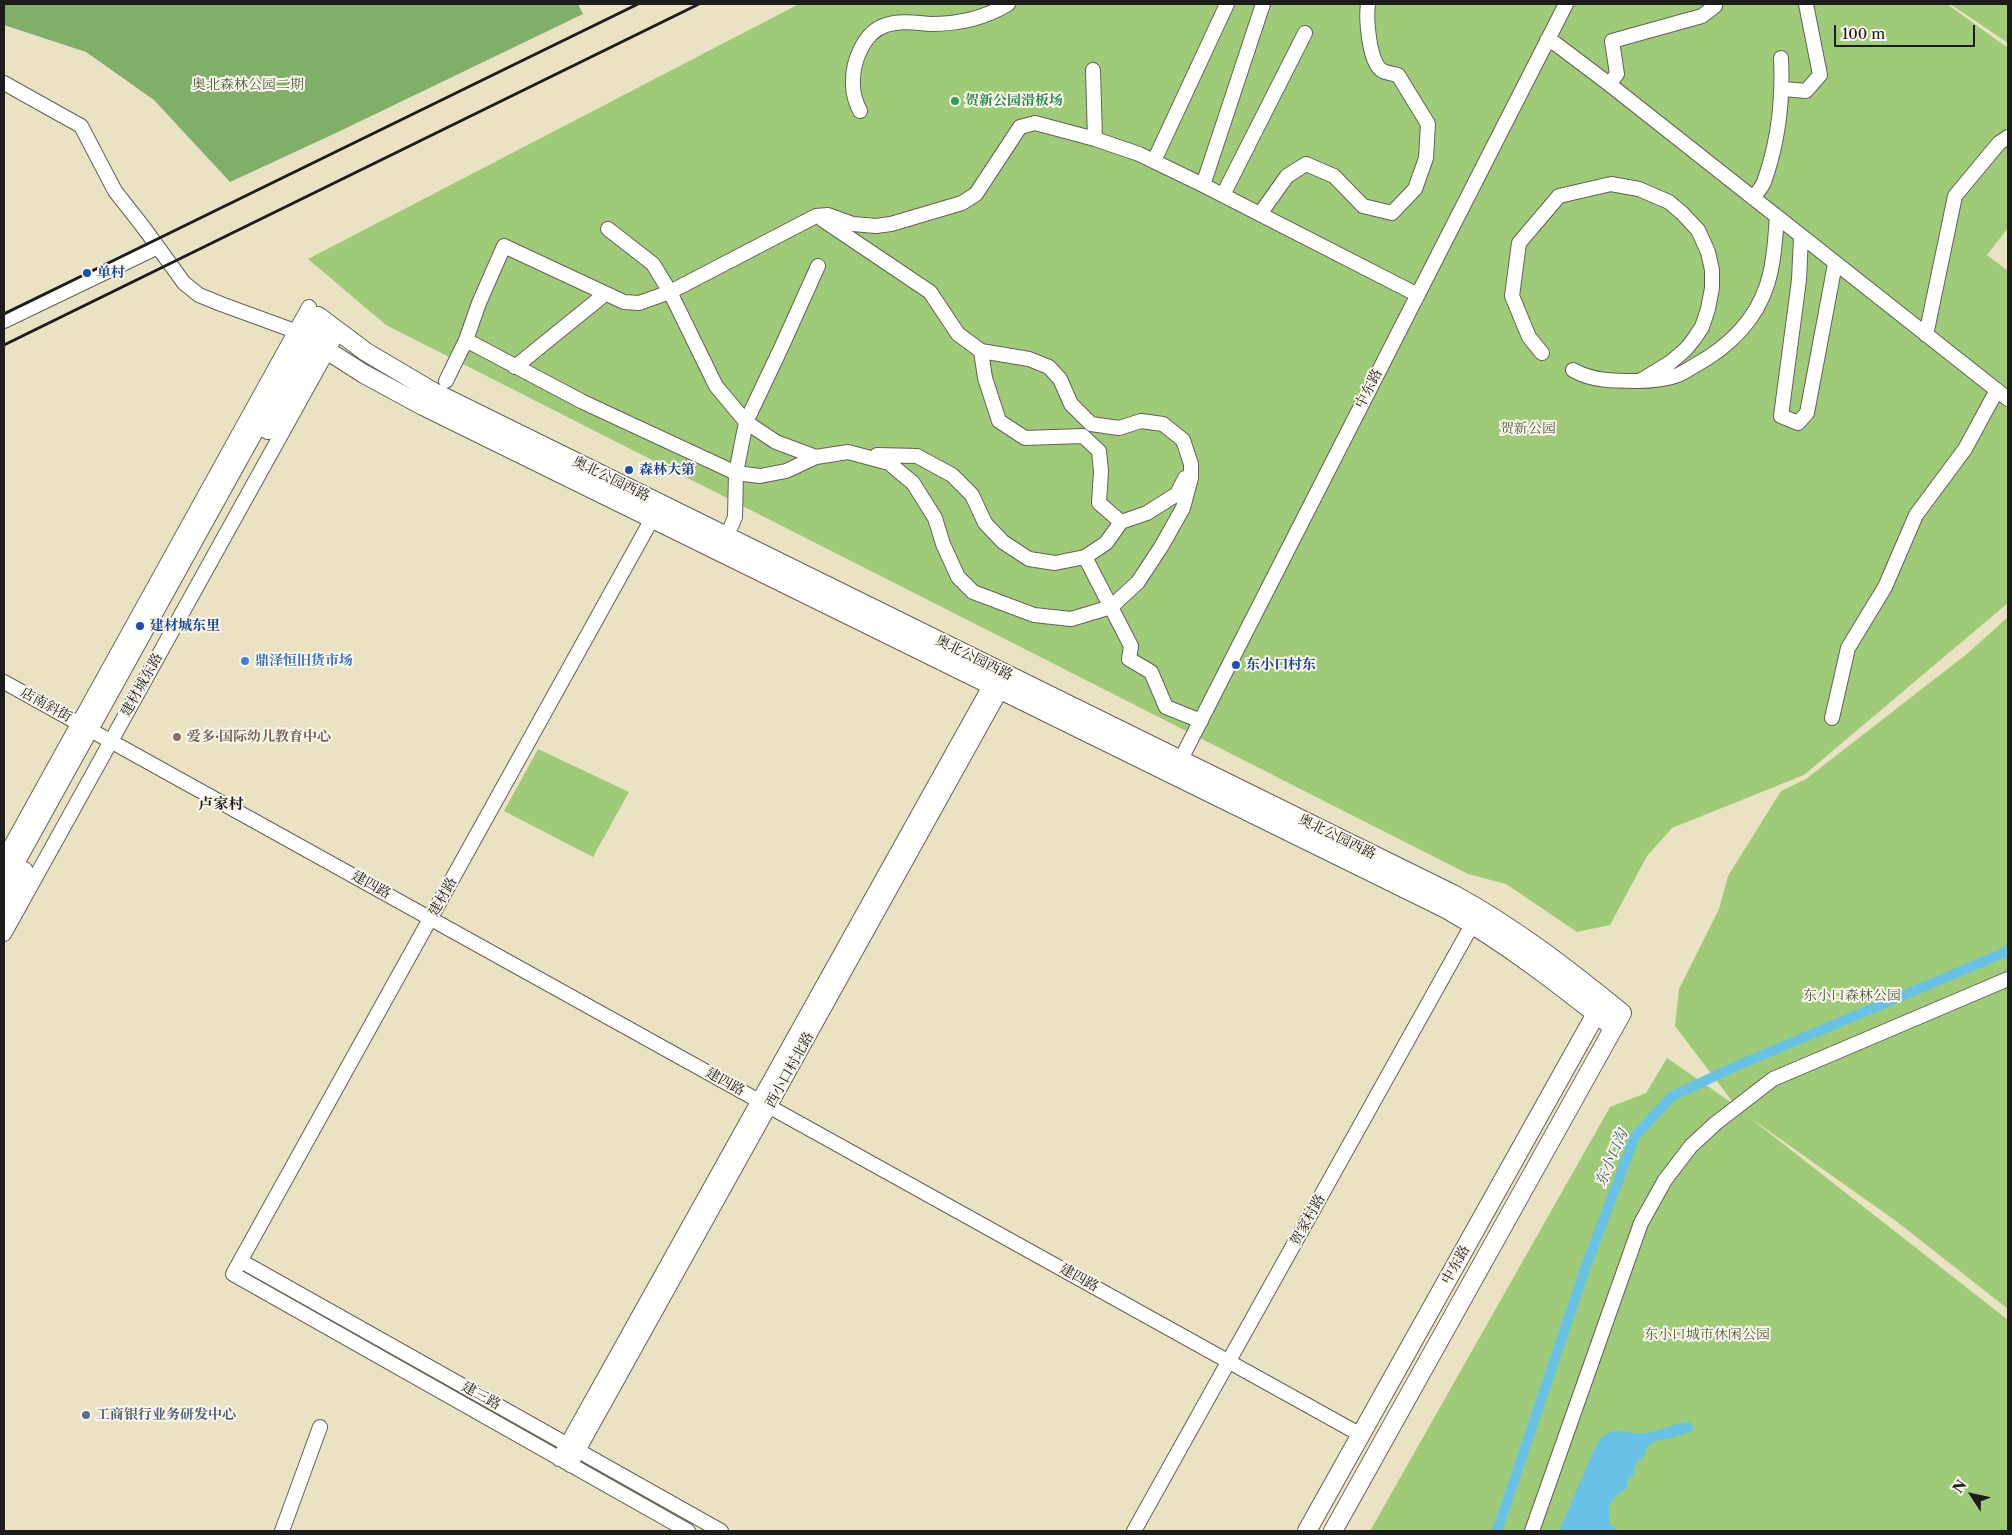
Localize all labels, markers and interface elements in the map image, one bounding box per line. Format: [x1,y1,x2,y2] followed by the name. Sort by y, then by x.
[1837,15,1978,47] scale bar
[1842,24,1885,43] text: 100 m
[192,77,304,93] park label: 奥北森林公园二期
[965,93,1063,109] place label: 贺新公园滑板场
[949,95,961,107] marker: 贺新公园滑板场
[97,265,125,281] place label: 单村
[81,267,93,279] marker: 单村
[1352,366,1386,412] street label: 中东路
[1500,421,1556,437] park label: 贺新公园
[570,453,652,505] street label: 奥北公园西路
[639,462,695,478] place label: 森林大第
[623,464,635,476] marker: 森林大第
[150,618,220,634] place label: 建材城东里
[134,620,146,632] marker: 建材城东里
[933,632,1015,684] street label: 奥北公园西路
[118,650,166,720] street label: 建材城东路
[255,653,353,669] place label: 鼎泽恒旧货市场
[239,655,251,667] marker: 鼎泽恒旧货市场
[1246,657,1316,673] place label: 东小口村东
[1230,659,1242,671] marker: 东小口村东
[17,684,75,726] street label: 店南斜街
[187,729,331,745] place label: 爱多·国际幼儿教育中心
[171,731,183,743] marker: 爱多·国际幼儿教育中心
[199,796,243,814] district label: 卢家村
[1296,811,1378,863] street label: 奥北公园西路
[349,867,393,903] street label: 建四路
[425,875,461,919] street label: 建材路
[1803,988,1901,1004] park label: 东小口森林公园
[762,1029,818,1111] street label: 西小口村北路
[703,1064,747,1100] street label: 建四路
[1592,1127,1632,1189] water label: 东小口沟
[1287,1191,1329,1249] street label: 贺家村路
[1438,1243,1474,1287] street label: 中东路
[1057,1260,1101,1296] street label: 建四路
[1644,1327,1770,1343] park label: 东小口城市休闲公园
[459,1378,503,1414] street label: 建三路
[96,1407,236,1423] place label: 工商银行业务研发中心
[80,1409,92,1421] marker: 工商银行业务研发中心
[1947,1470,1997,1520] north arrow
[1949,1476,1971,1497] text: N

